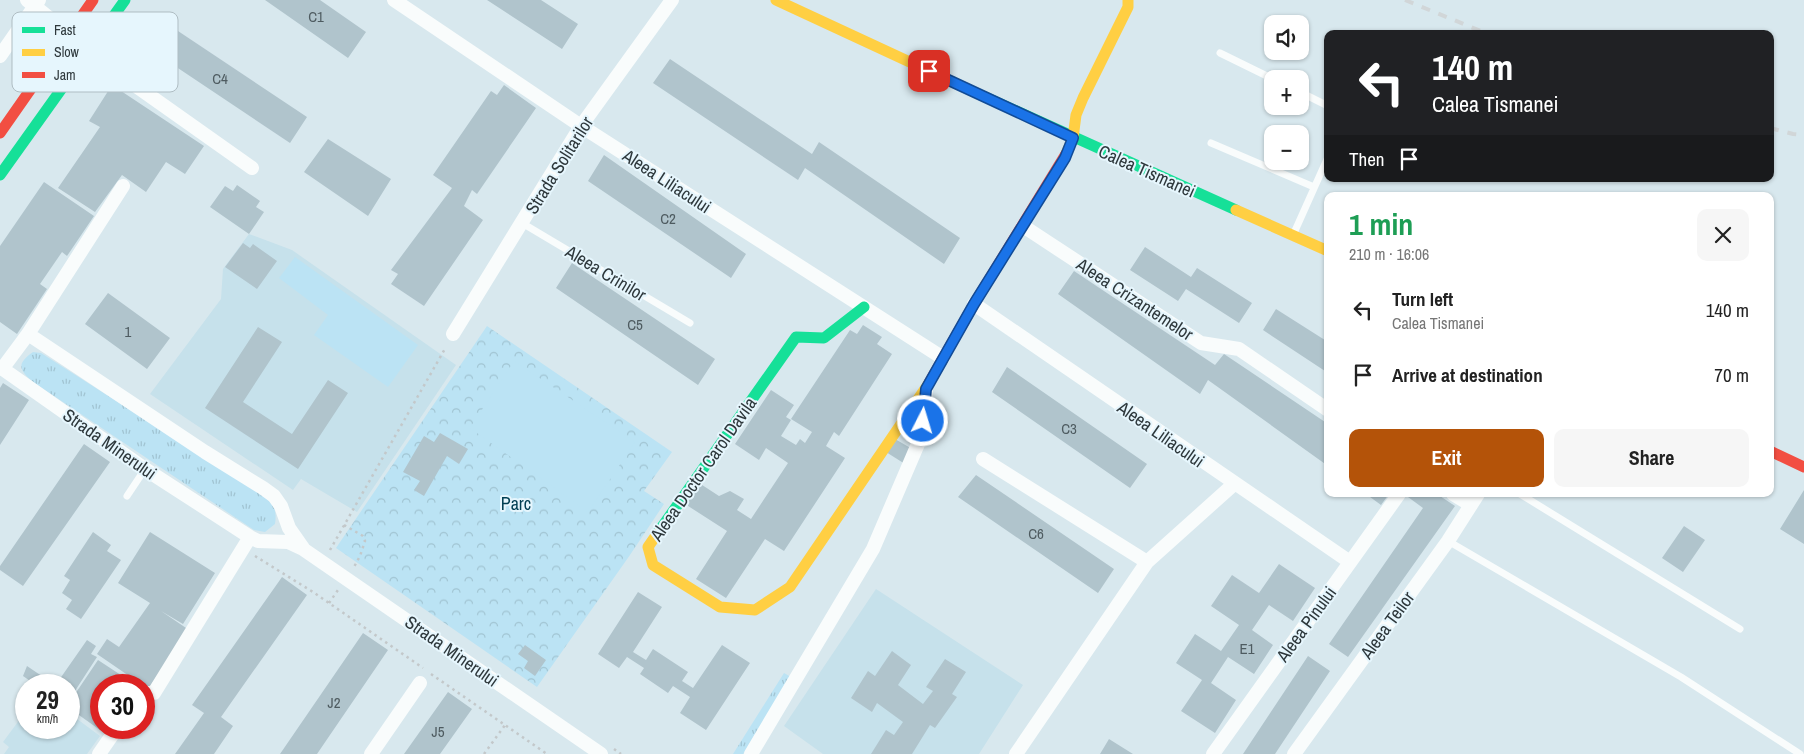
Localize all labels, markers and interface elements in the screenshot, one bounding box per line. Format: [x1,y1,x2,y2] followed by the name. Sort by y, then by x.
[308,6,324,27] house number: C1
[12,12,178,92] legend
[1264,15,1309,170] map controls
[1264,15,1309,60] button: sound
[54,21,76,39] text: Fast
[54,43,80,61] text: Slow
[1432,44,1513,91] text: 140 m
[908,50,950,92] pin
[1349,50,1414,115] icon: left
[915,57,943,85] icon: arrive
[54,66,76,84] text: Jam
[212,68,228,89] house number: C4
[1264,70,1309,115] button: +
[1432,89,1559,119] text: Calea Tismanei
[519,111,599,219] street label: Strada Solitarilor
[1264,125,1309,170] button: −
[1095,139,1199,203] street label: Calea Tismanei
[617,142,716,219] street label: Aleea Liliacului
[1395,145,1423,173] icon: arrive
[1349,146,1385,172] text: Then
[1349,204,1413,244] text: 1 min
[660,208,676,229] house number: C2
[1697,209,1749,261] button: close
[560,239,651,307] street label: Aleea Crinilor
[1349,243,1429,265] text: 210 m · 16:06
[1071,251,1198,346] street label: Aleea Crizantemelor
[1392,286,1453,312] text: Turn left
[1349,296,1377,324] icon: left
[1706,297,1749,323] text: 140 m
[1392,312,1484,334] text: Calea Tismanei
[627,314,643,335] house number: C5
[125,321,132,342] house number: 1
[1349,361,1377,389] icon: arrive
[1392,362,1543,388] text: Arrive at destination
[1714,362,1749,388] text: 70 m
[643,392,762,547] street label: Aleea Doctor Carol Davila
[896,394,948,446] position arrow
[1112,394,1210,473] street label: Aleea Liliacului
[58,402,162,486] street label: Strada Minerului
[1061,418,1077,439] house number: C3
[1349,429,1544,487] button: Exit
[1554,429,1749,487] button: Share
[501,491,531,516] park label: Parc
[1028,523,1044,544] house number: C6
[1269,581,1342,668] street label: Aleea Pinului
[1353,586,1420,665] street label: Aleea Teilor
[400,609,504,693] street label: Strada Minerului
[1239,638,1255,659] house number: E1
[90,674,155,739] speed limit sign: 30
[36,683,59,717] text: 29
[328,692,341,713] house number: J2
[37,711,58,727] text: km/h
[432,721,445,742] house number: J5

